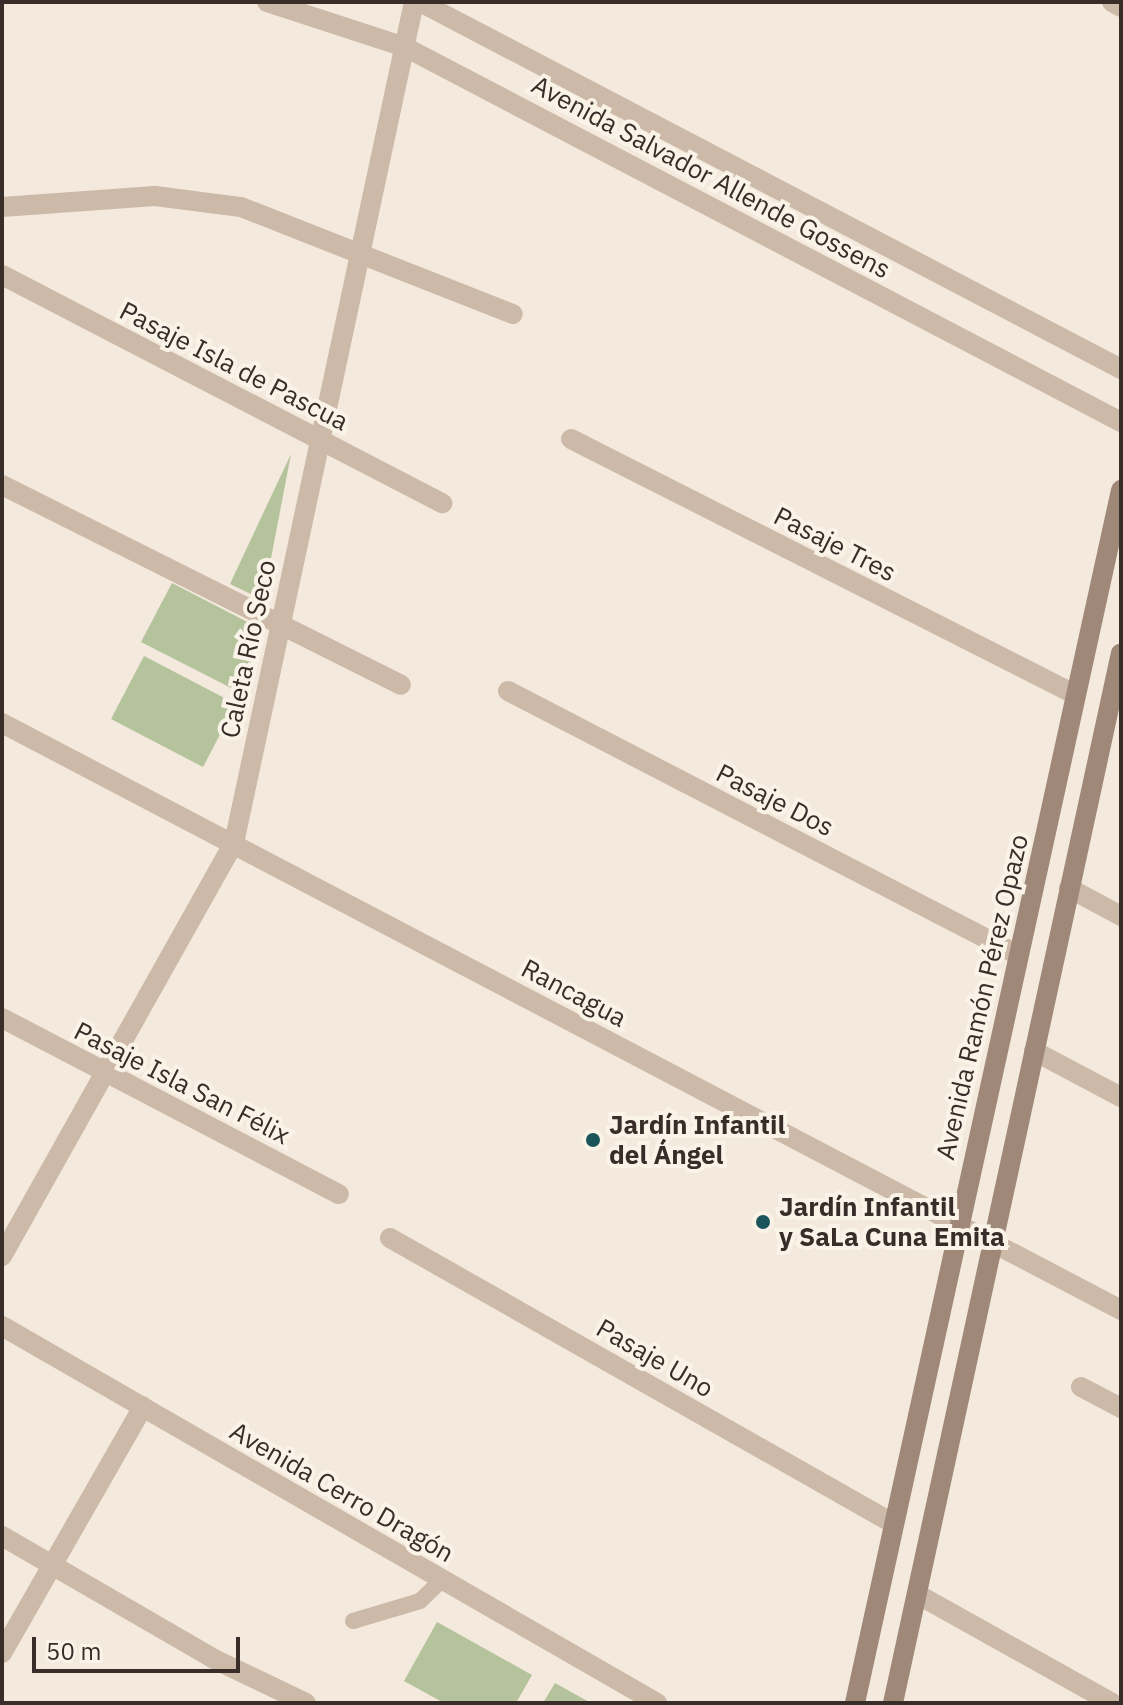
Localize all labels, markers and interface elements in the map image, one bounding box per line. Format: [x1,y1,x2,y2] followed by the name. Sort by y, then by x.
[526,69,896,285] street label: Avenida Salvador Allende Gossens
[115,295,353,437] street label: Pasaje Isla de Pascua
[769,500,901,588] street label: Pasaje Tres
[214,557,282,741] street label: Caleta Río Seco
[711,757,839,843] street label: Pasaje Dos
[929,831,1035,1163] street label: Avenida Ramón Pérez Opazo
[516,952,632,1034] street label: Rancagua
[69,1015,295,1151] street label: Pasaje Isla San Félix
[609,1109,785,1170] place label: Jardín Infantil del Ángel
[584,1131,602,1149] marker: Jardín Infantil del Ángel
[779,1191,1005,1252] place label: Jardín Infantil y SaLa Cuna Emita
[754,1213,772,1231] marker: Jardín Infantil y SaLa Cuna Emita
[591,1312,719,1404] street label: Pasaje Uno
[225,1415,459,1569] street label: Avenida Cerro Dragón
[36,1621,244,1671] scale bar
[46,1635,101,1667] text: 50 m

